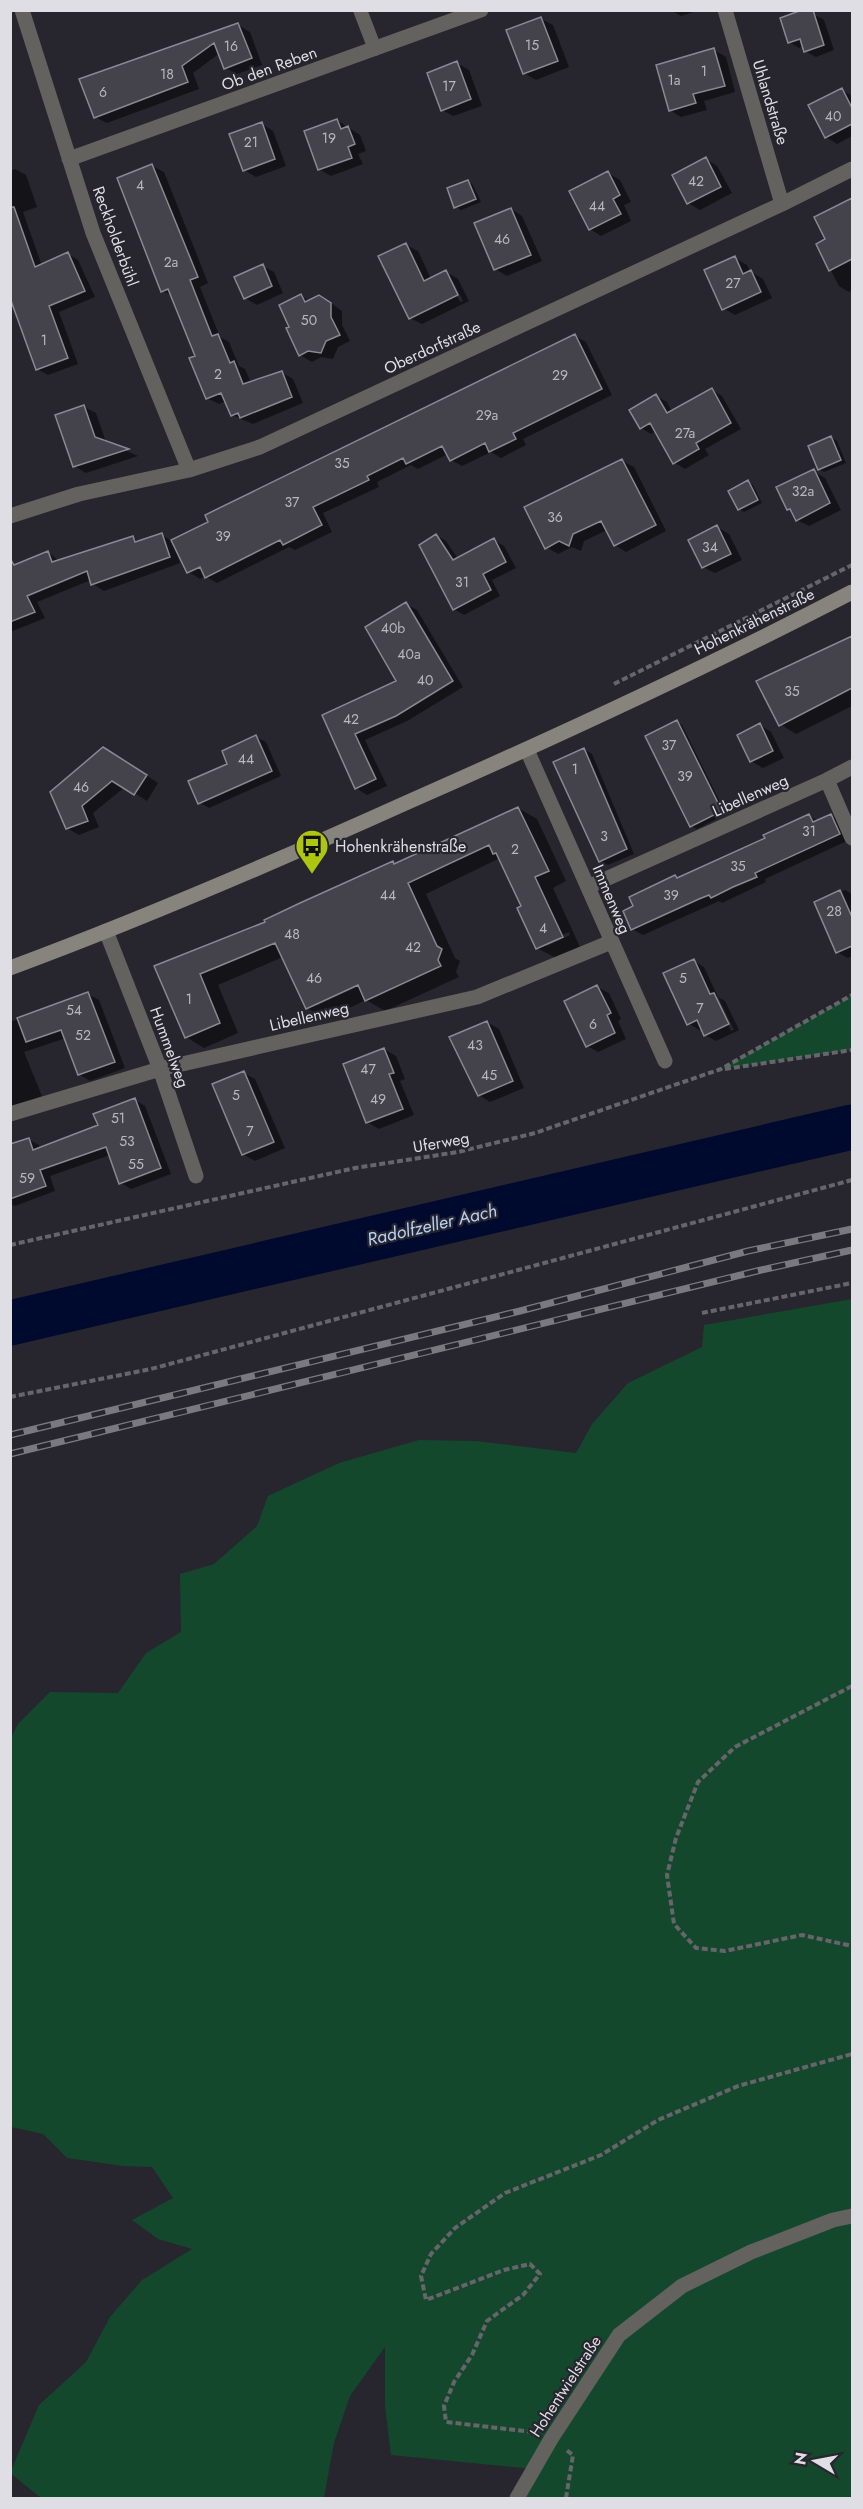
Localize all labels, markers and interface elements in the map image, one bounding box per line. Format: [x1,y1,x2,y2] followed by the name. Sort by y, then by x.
[525,35,539,55] house number: 15
[224,36,238,56] house number: 16
[218,41,320,96] street label: Ob den Reben
[747,57,794,148] street label: Uhlandstraße
[701,61,707,81] house number: 1
[160,64,174,84] house number: 18
[667,70,681,90] house number: 1a
[442,76,456,96] house number: 17
[99,82,107,102] house number: 6
[825,106,841,126] house number: 40
[322,128,336,148] house number: 19
[244,132,258,152] house number: 21
[688,171,704,191] house number: 42
[136,175,144,195] house number: 4
[87,183,144,290] street label: Reckholderbühl
[589,196,605,216] house number: 44
[494,229,510,249] house number: 46
[164,252,178,272] house number: 2a
[725,273,741,293] house number: 27
[301,310,317,330] house number: 50
[380,315,484,380] street label: Oberdorfstraße
[41,330,47,350] house number: 1
[214,364,222,384] house number: 2
[552,365,568,385] house number: 29
[476,405,498,425] house number: 29a
[675,423,695,443] house number: 27a
[334,453,350,473] house number: 35
[792,481,814,501] house number: 32a
[285,492,300,512] house number: 37
[547,507,563,527] house number: 36
[215,526,231,546] house number: 39
[702,537,718,557] house number: 34
[455,572,469,592] house number: 31
[690,582,818,661] street label: Hohenkrähenstraße
[381,618,405,638] house number: 40b
[397,644,421,664] house number: 40a
[417,670,433,690] house number: 40
[784,681,800,701] house number: 35
[343,709,359,729] house number: 42
[662,735,677,755] house number: 37
[238,749,254,769] house number: 44
[572,759,578,779] house number: 1
[677,766,693,786] house number: 39
[709,769,792,822] street label: Libellenweg
[73,777,89,797] house number: 46
[802,821,816,841] house number: 31
[600,826,608,846] house number: 3
[294,828,330,875] bus stop icon: Hohenkrähenstraße
[335,835,466,858] place label: Hohenkrähenstraße
[511,839,519,859] house number: 2
[730,856,746,876] house number: 35
[587,861,636,937] street label: Immenweg
[380,885,396,905] house number: 44
[663,885,679,905] house number: 39
[826,901,842,921] house number: 28
[539,918,547,938] house number: 4
[284,924,300,944] house number: 48
[405,937,421,957] house number: 42
[306,968,322,988] house number: 46
[679,968,687,988] house number: 5
[186,989,192,1009] house number: 1
[267,996,351,1037] street label: Libellenweg
[696,998,704,1018] house number: 7
[66,1000,82,1020] house number: 54
[144,1003,195,1091] street label: Hummelweg
[589,1014,597,1034] house number: 6
[75,1025,91,1045] house number: 52
[467,1035,483,1055] house number: 43
[360,1059,376,1079] house number: 47
[481,1065,497,1085] house number: 45
[232,1085,240,1105] house number: 5
[370,1089,386,1109] house number: 49
[111,1108,125,1128] house number: 51
[246,1121,254,1141] house number: 7
[411,1126,471,1159] street label: Uferweg
[119,1131,135,1151] house number: 53
[128,1154,144,1174] house number: 55
[19,1168,35,1188] house number: 59
[365,1197,499,1253] water label: Radolfzeller Aach
[524,2331,607,2442] street label: Hohentwielstraße
[785,2431,845,2491] north arrow
[788,2450,813,2467] text: N

